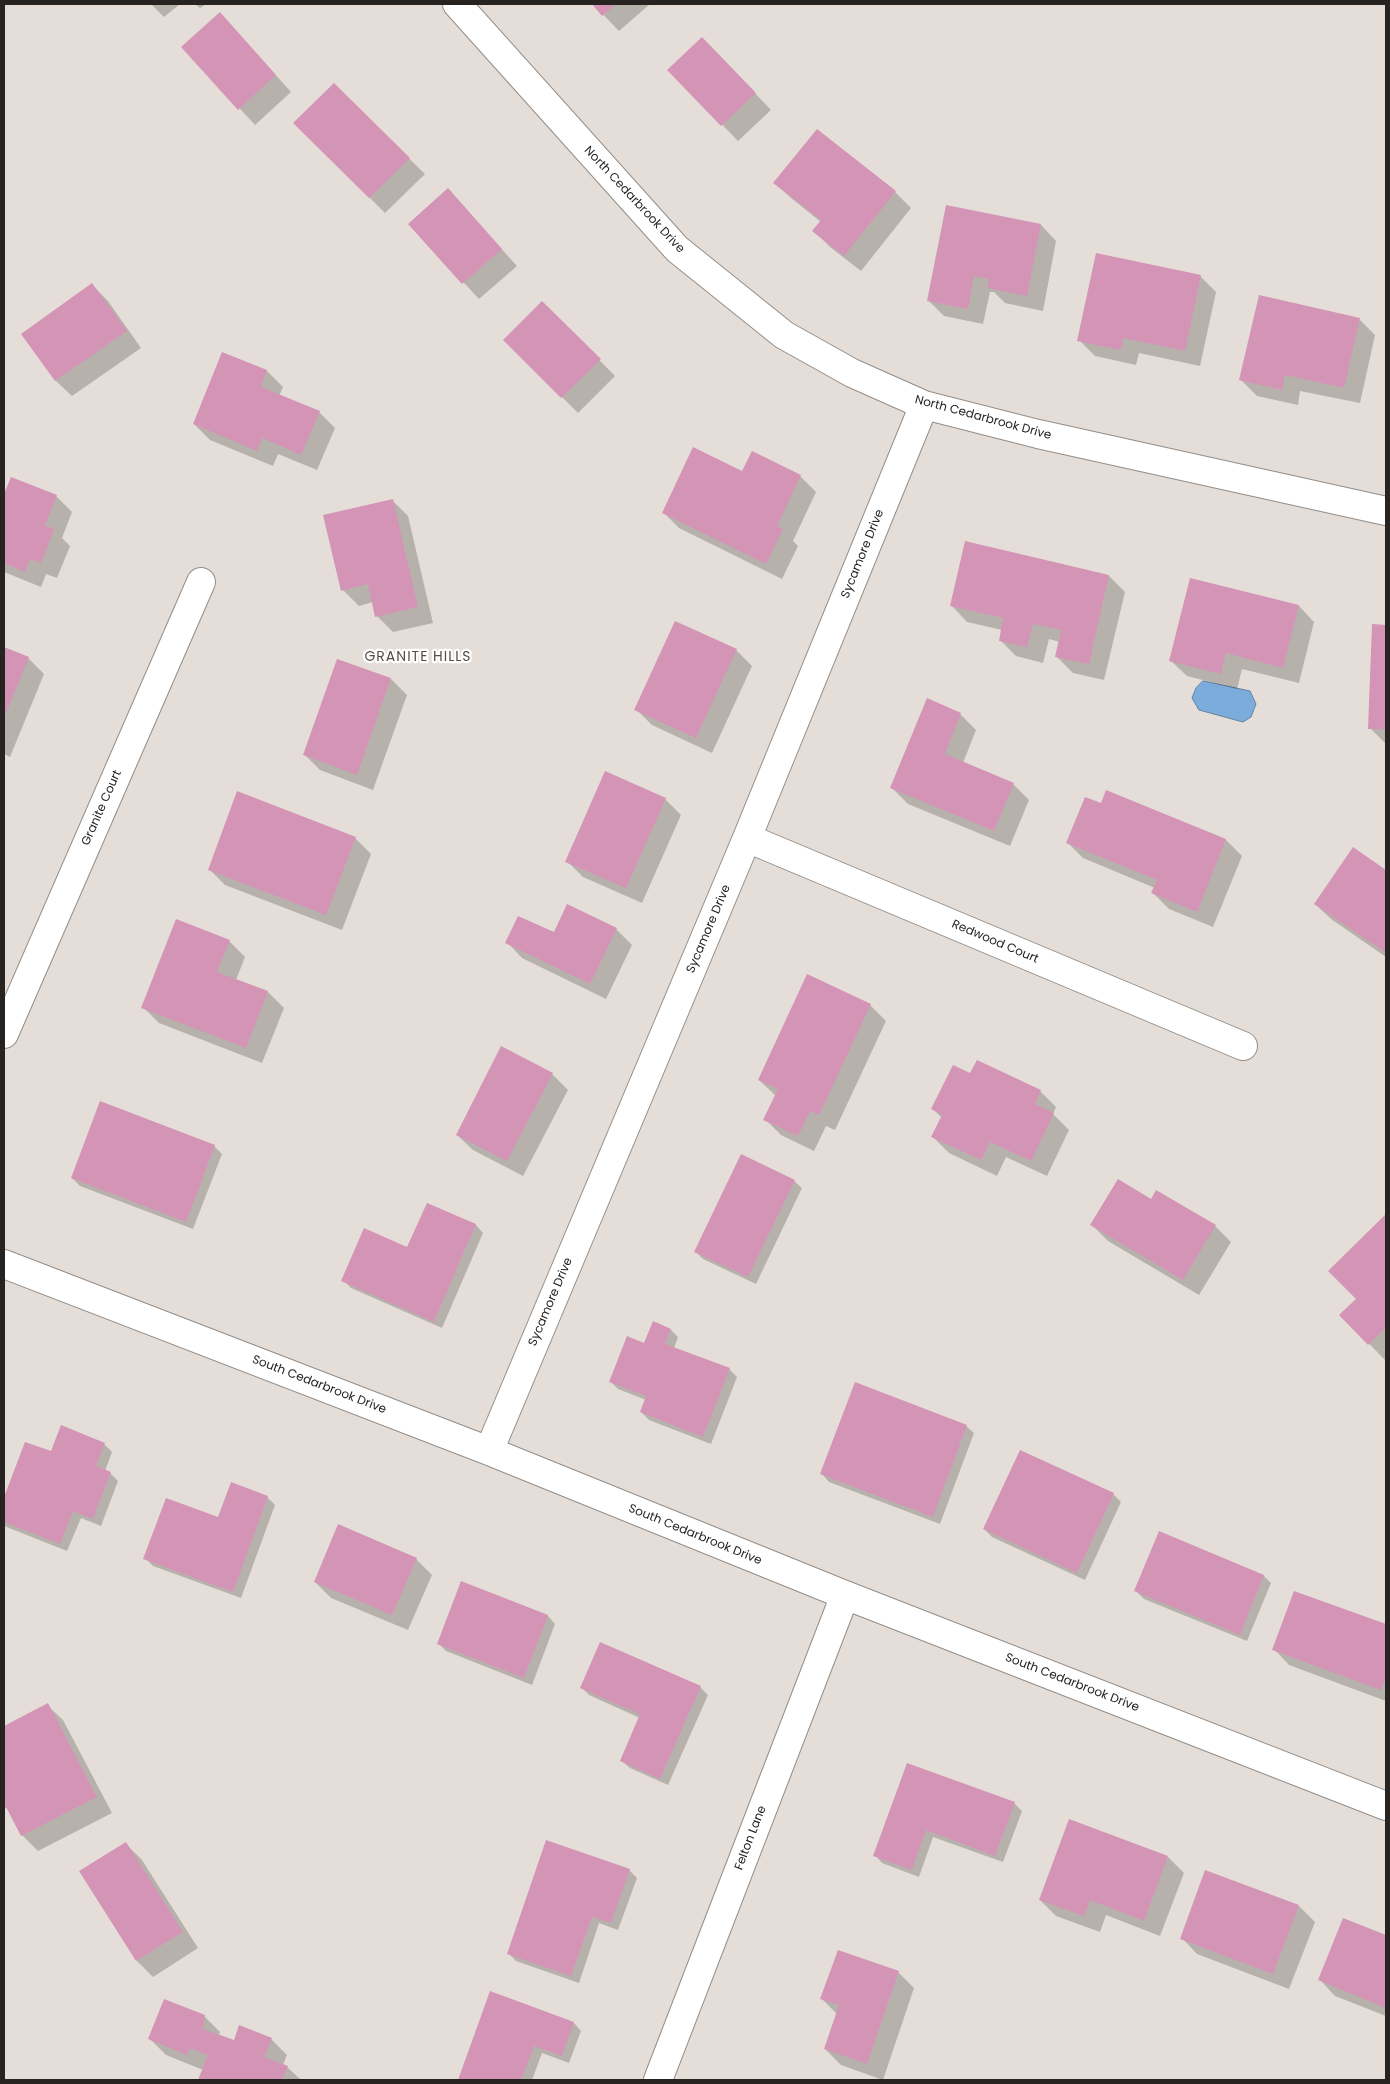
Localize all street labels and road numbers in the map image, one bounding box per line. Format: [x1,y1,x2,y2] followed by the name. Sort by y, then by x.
[581,144,687,256] street label: North Cedarbrook Drive
[913,393,1053,443] street label: North Cedarbrook Drive
[839,508,887,600] street label: Sycamore Drive
[79,768,125,848] street label: Granite Court
[684,883,734,975] street label: Sycamore Drive
[949,917,1041,967] street label: Redwood Court
[526,1256,576,1348] street label: Sycamore Drive
[250,1353,388,1417] street label: South Cedarbrook Drive
[626,1502,764,1568] street label: South Cedarbrook Drive
[1003,1651,1141,1715] street label: South Cedarbrook Drive
[732,1804,770,1872] street label: Felton Lane

